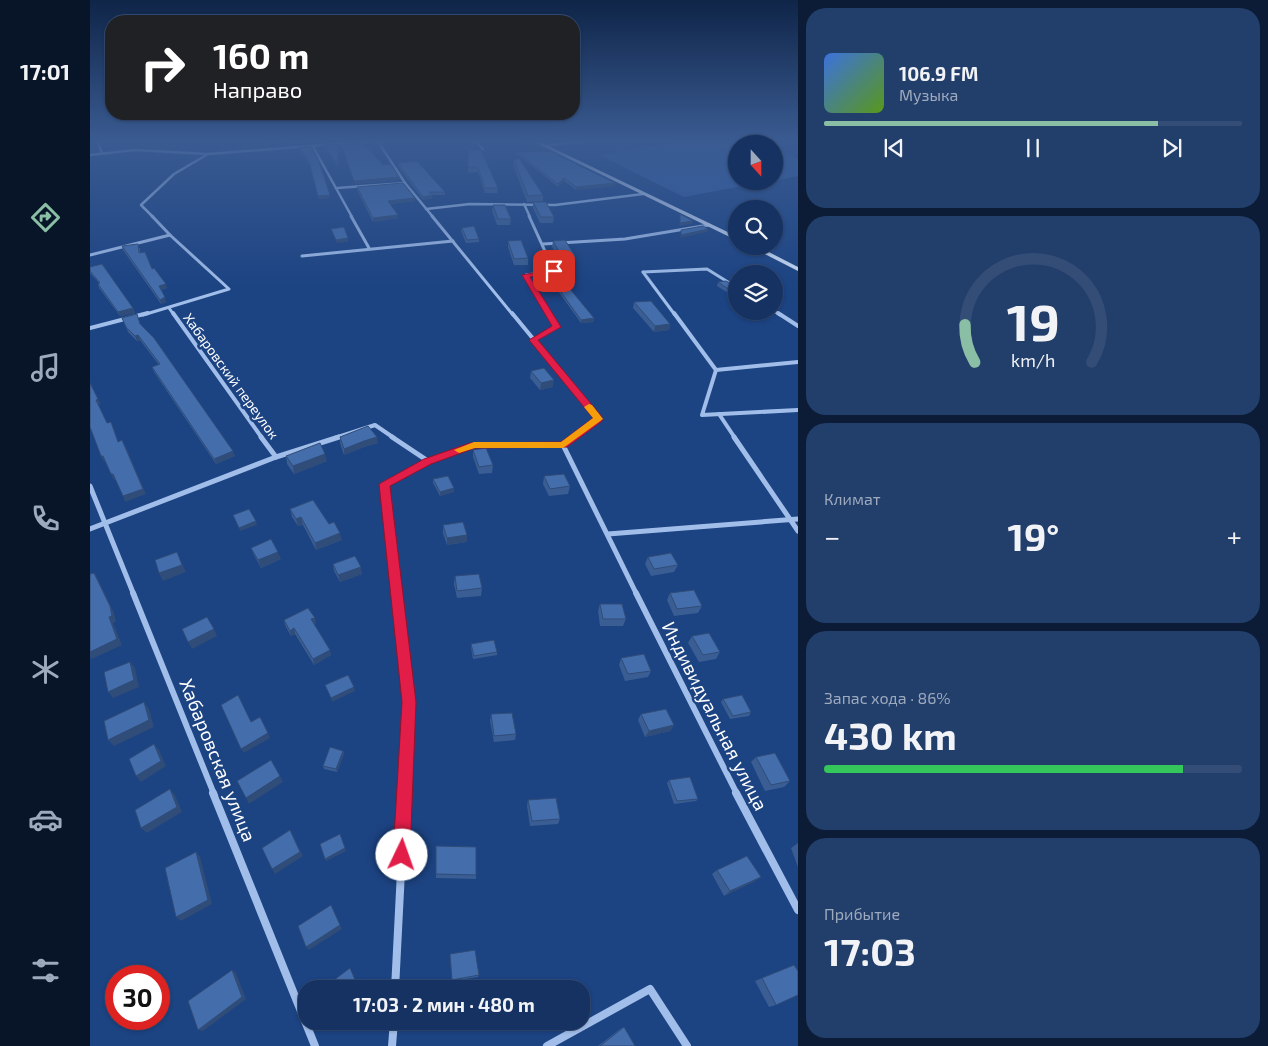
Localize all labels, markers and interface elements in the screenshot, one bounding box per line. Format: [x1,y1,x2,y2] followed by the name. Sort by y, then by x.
[213,34,309,76] text: 160 m
[130,35,195,100] icon: right
[20,58,70,84] text: 17:01
[899,62,978,85] text: 106.9 FM
[213,76,302,102] text: Направо
[899,85,958,104] text: Музыка
[880,134,908,162] icon: previous
[1019,134,1047,162] icon: pause
[1158,134,1186,162] icon: next
[728,135,782,190] north arrow
[728,135,783,320] map controls
[28,200,63,235] icon: directions
[728,200,783,255] button: search
[533,250,575,292] pin
[540,257,568,285] icon: arrive
[728,265,783,320] button: layers
[1006,289,1060,351] text: 19
[180,309,283,442] street label: Хабаровский переулок
[1011,349,1055,371] text: km/h
[28,350,63,385] icon: music
[824,489,881,508] text: Климат
[28,501,63,536] icon: phone
[1008,513,1059,559] text: 19°
[824,519,840,553] text: −
[1227,519,1242,553] text: +
[657,617,773,815] street label: Индивидуальная улица
[28,652,63,687] icon: climate
[174,675,262,845] street label: Хабаровская улица
[824,688,951,707] text: Запас хода · 86%
[824,712,957,758] text: 430 km
[28,802,63,837] icon: car
[375,828,427,880] position arrow
[824,904,900,923] text: Прибытие
[824,928,916,974] text: 17:03
[28,953,63,988] icon: filters
[105,965,170,1030] speed limit sign: 30
[353,993,535,1016] text: 17:03 · 2 мин · 480 m

